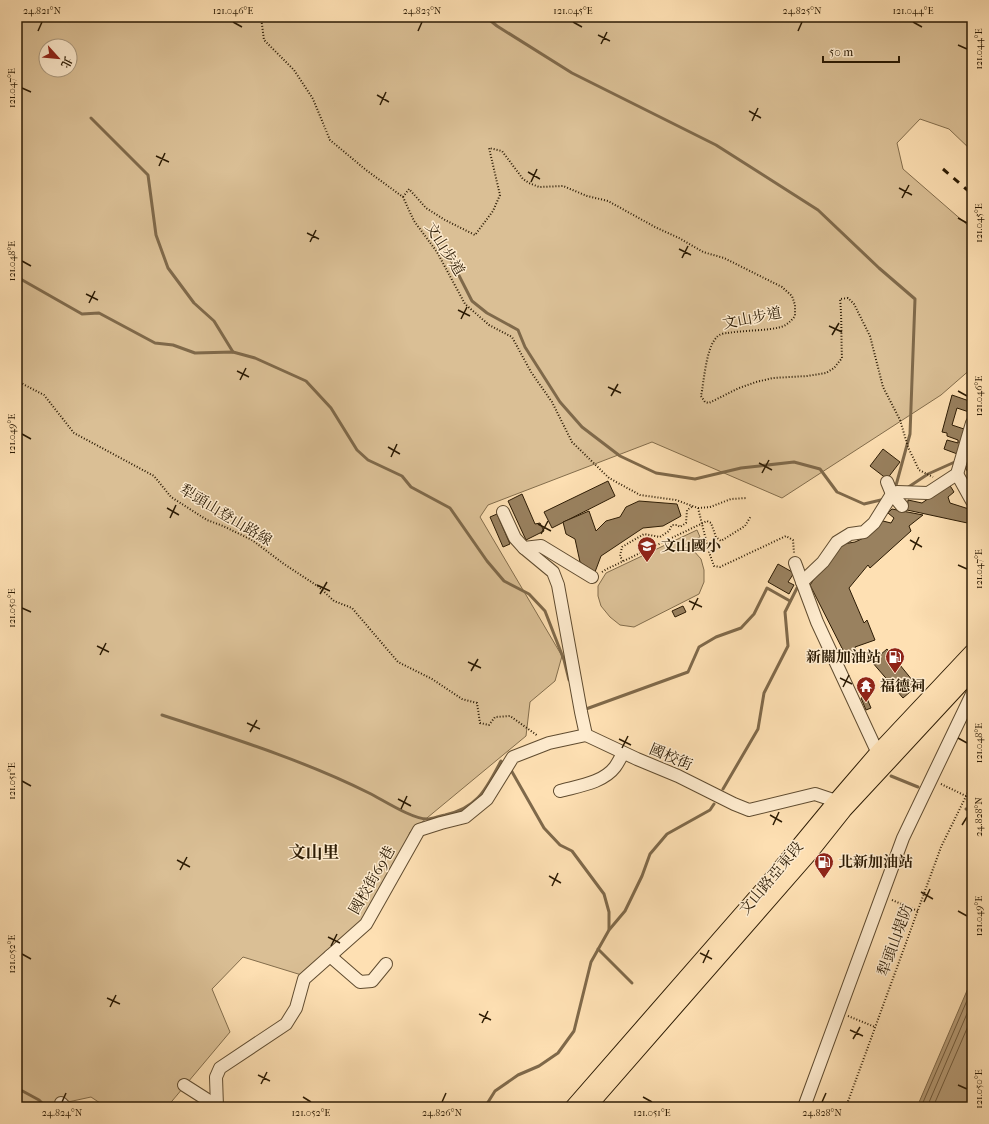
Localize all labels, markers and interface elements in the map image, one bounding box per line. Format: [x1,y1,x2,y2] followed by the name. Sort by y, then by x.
[23,5,62,17] text: 24.821°N
[213,5,253,17] text: 121.046°E
[403,5,442,17] text: 24.823°N
[553,5,593,17] text: 121.045°E
[783,5,822,17] text: 24.825°N
[892,5,934,17] text: 121.044°E
[973,28,985,70] text: 121.044°E
[38,38,78,78] north arrow
[823,38,899,64] scale bar
[829,45,853,59] text: 50 m
[58,54,75,70] text: 北
[6,68,18,108] text: 121.047°E
[973,203,985,243] text: 121.045°E
[421,219,469,279] street label: 文山步道
[6,241,18,281] text: 121.048°E
[721,303,783,333] street label: 文山步道
[973,376,985,416] text: 121.046°E
[6,414,18,454] text: 121.049°E
[176,480,276,550] street label: 犁頭山登山路線
[636,535,658,563] school or university icon: 文山國小
[661,537,721,555] place label: 文山國小
[973,549,985,589] text: 121.047°E
[6,588,18,628] text: 121.050°E
[884,646,906,674] fuel station icon: 新關加油站
[806,648,881,666] place label: 新關加油站
[855,675,877,703] temple icon: 福德祠
[880,677,925,695] place label: 福德祠
[973,723,985,763] text: 121.048°E
[647,740,695,774] street label: 國校街
[6,762,18,800] text: 121.051°E
[973,797,985,837] text: 24.828°N
[735,838,807,918] street label: 文山路亞東段
[289,842,340,862] district label: 文山里
[345,843,399,917] street label: 國校街69巷
[813,851,835,879] fuel station icon: 北新加油站
[838,853,913,871] place label: 北新加油站
[973,896,985,936] text: 121.049°E
[874,902,916,978] street label: 犁頭山堤防
[6,935,18,973] text: 121.052°E
[973,1069,985,1109] text: 121.050°E
[42,1107,83,1119] text: 24.824°N
[292,1107,330,1119] text: 121.052°E
[422,1107,462,1119] text: 24.826°N
[633,1107,671,1119] text: 121.051°E
[802,1107,842,1119] text: 24.828°N

